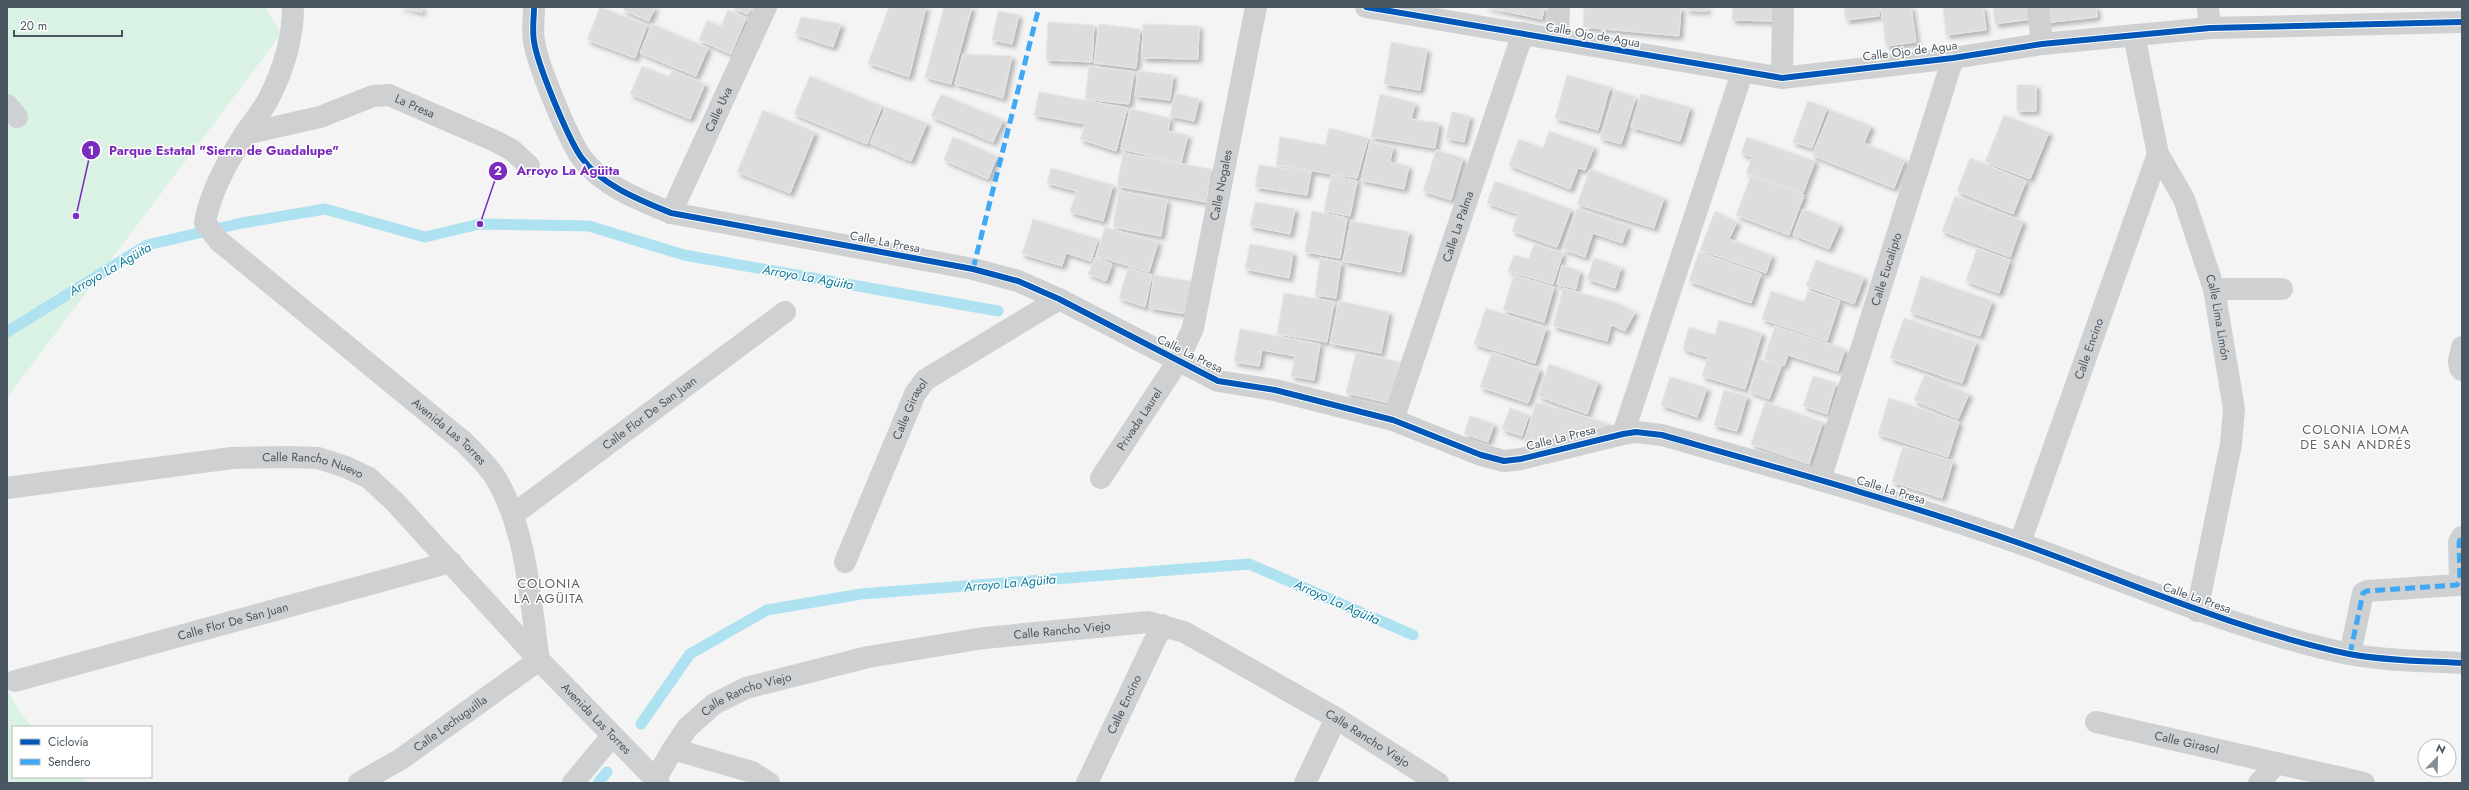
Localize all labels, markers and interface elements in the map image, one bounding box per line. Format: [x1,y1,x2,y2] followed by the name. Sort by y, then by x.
[14,12,122,38] scale bar
[20,17,47,35] text: 20 m
[1544,18,1642,52] street label: Calle Ojo de Agua
[1862,36,1959,66] street label: Calle Ojo de Agua
[701,84,737,135] street label: Calle Uva
[392,90,438,123] street label: La Presa
[81,138,347,163] callout: Parque Estatal "Sierra de Guadalupe"
[109,141,339,160] text: Parque Estatal "Sierra de Guadalupe"
[88,142,94,160] text: 1
[1205,148,1237,222] street label: Calle Nogales
[488,158,627,183] callout: Arroyo La Agüita
[515,161,620,180] text: Arroyo La Agüita
[494,162,502,180] text: 2
[1438,188,1478,265] street label: Calle La Palma
[848,226,922,258] street label: Calle La Presa
[1866,230,1907,308] street label: Calle Eucalipto
[65,238,155,301] water label: Arroyo La Agüita
[760,259,855,294] water label: Arroyo La Agüita
[2201,272,2235,362] street label: Calle Lima Limón
[2070,315,2108,382] street label: Calle Encino
[1154,330,1226,378] street label: Calle La Presa
[598,372,701,454] street label: Calle Flor De San Juan
[888,375,932,443] street label: Calle Girasol
[1112,385,1167,454] street label: Privada Laurel
[408,394,491,469] street label: Avenida Las Torres
[2300,420,2412,454] district label: COLONIA LOMA DE SAN ANDRÉS
[1524,421,1598,455] street label: Calle La Presa
[262,448,367,483] street label: Calle Rancho Nuevo
[1854,471,1928,509] street label: Calle La Presa
[962,570,1057,597] water label: Arroyo La Agüita
[514,574,584,608] district label: COLONIA LA AGÜITA
[1290,574,1383,629] water label: Arroyo La Agüita
[2160,578,2234,618] street label: Calle La Presa
[176,598,290,645] street label: Calle Flor De San Juan
[1013,617,1112,644] street label: Calle Rancho Viejo
[697,668,794,721] street label: Calle Rancho Viejo
[1102,671,1146,737] street label: Calle Encino
[557,679,636,759] street label: Avenida Las Torres
[410,691,491,756] street label: Calle Lechuguilla
[1322,705,1414,772] street label: Calle Rancho Viejo
[12,726,152,778] legend
[2153,727,2221,759] street label: Calle Girasol
[48,733,89,751] text: Ciclovía
[2417,738,2457,778] north arrow
[2434,740,2448,758] text: N
[48,753,91,771] text: Sendero

